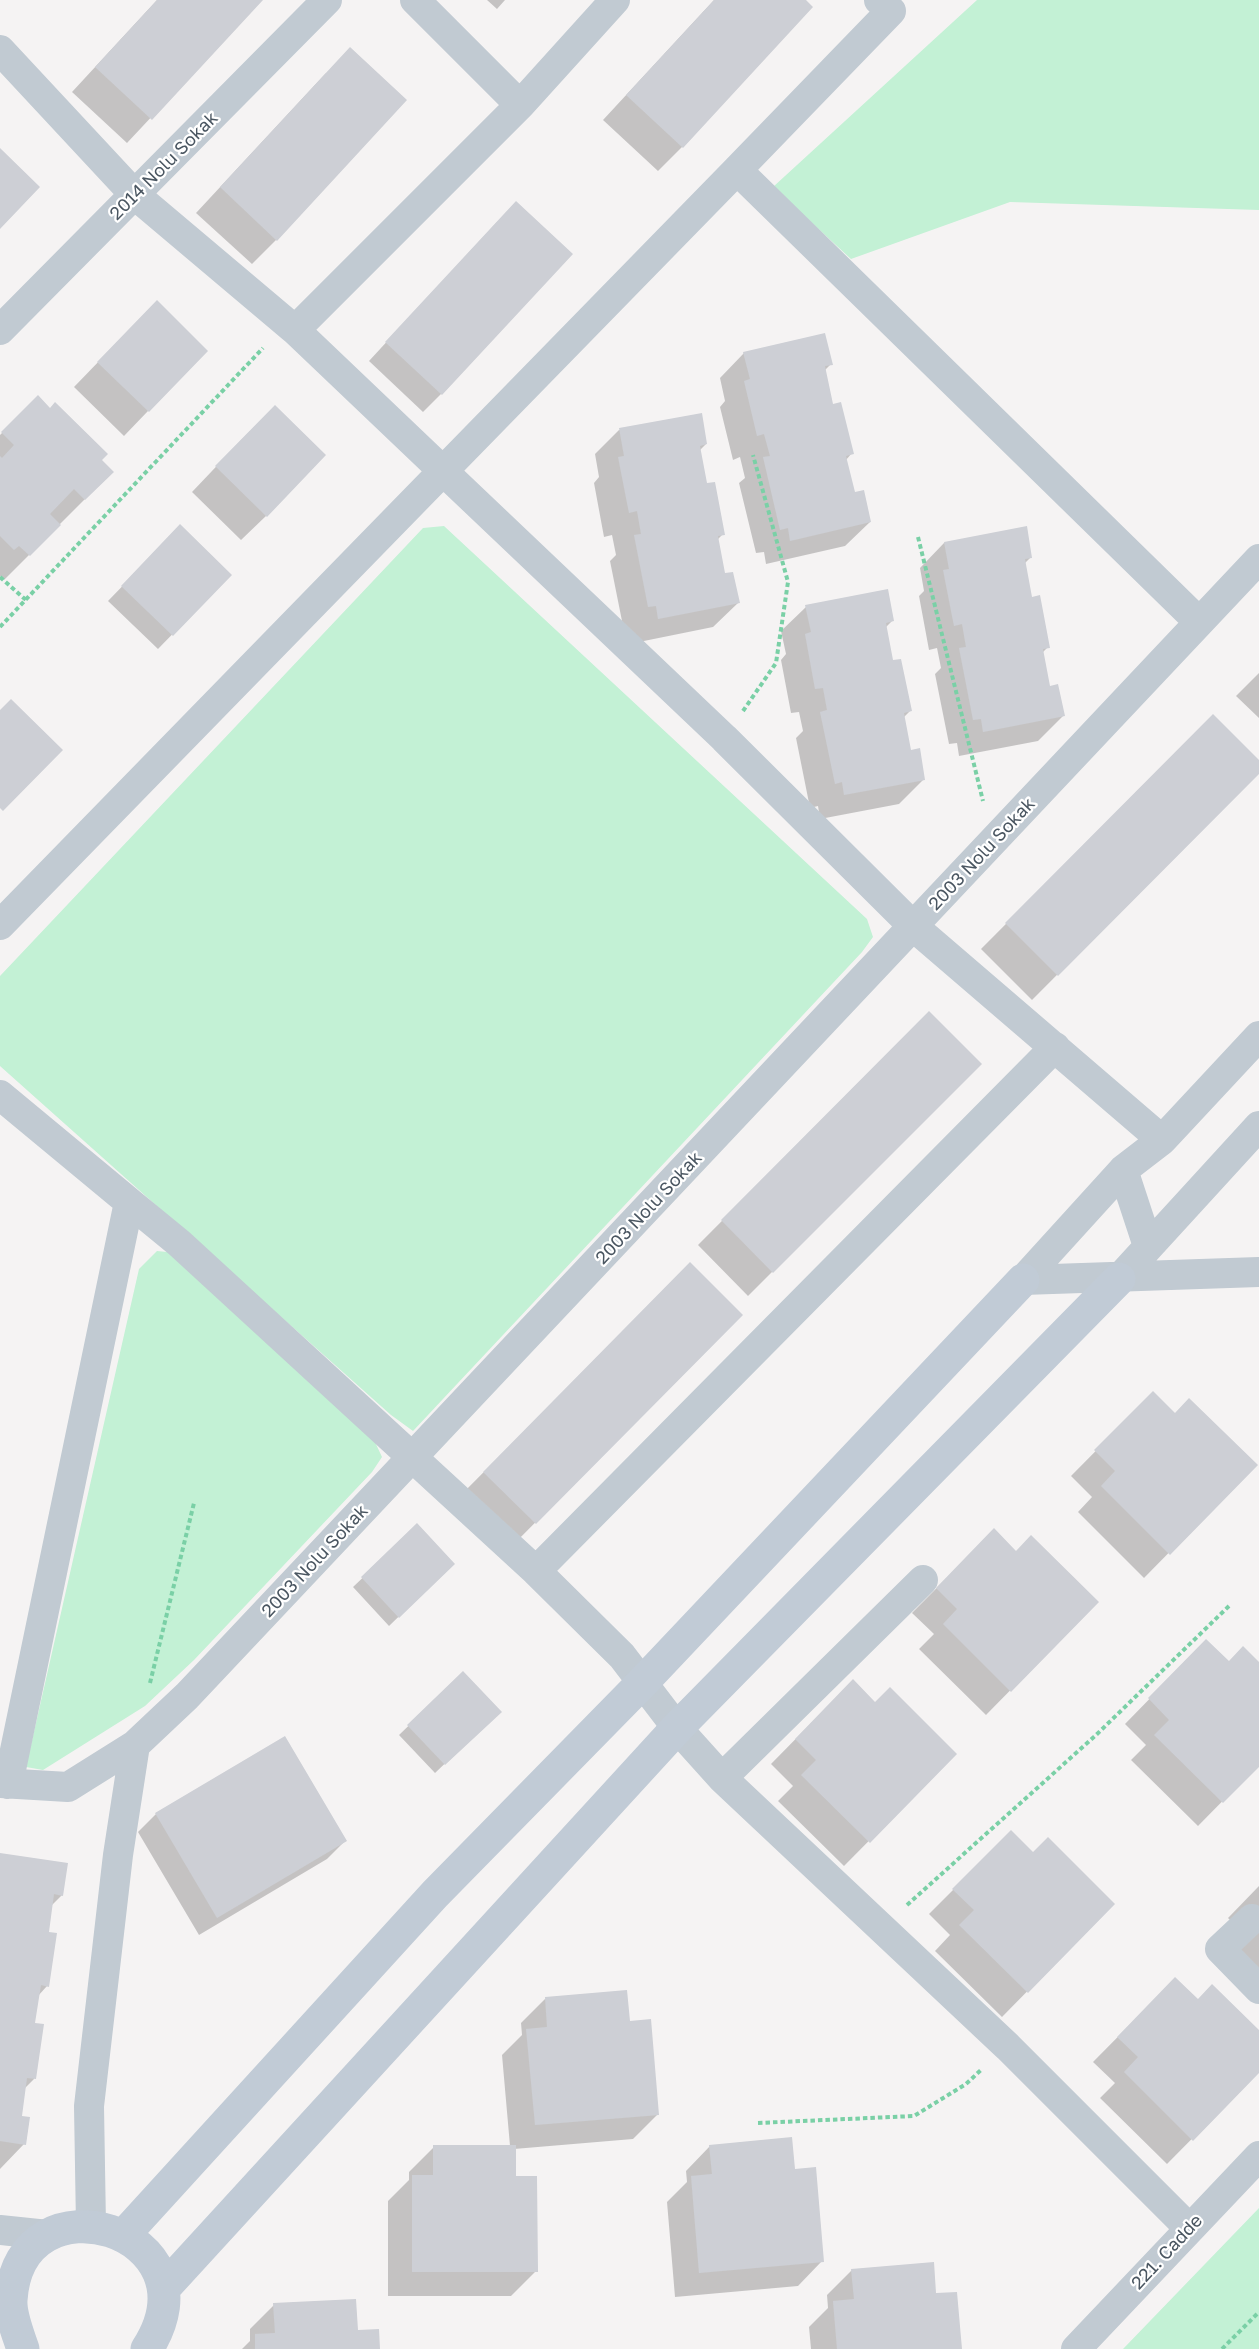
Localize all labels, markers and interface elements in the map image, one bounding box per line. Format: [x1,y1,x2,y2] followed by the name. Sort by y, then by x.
[105,107,223,225] street label: 2014 Nolu Sokak
[924,793,1040,915] street label: 2003 Nolu Sokak
[591,1147,707,1269] street label: 2003 Nolu Sokak
[257,1500,373,1622] street label: 2003 Nolu Sokak
[1127,2210,1207,2294] street label: 221. Cadde

